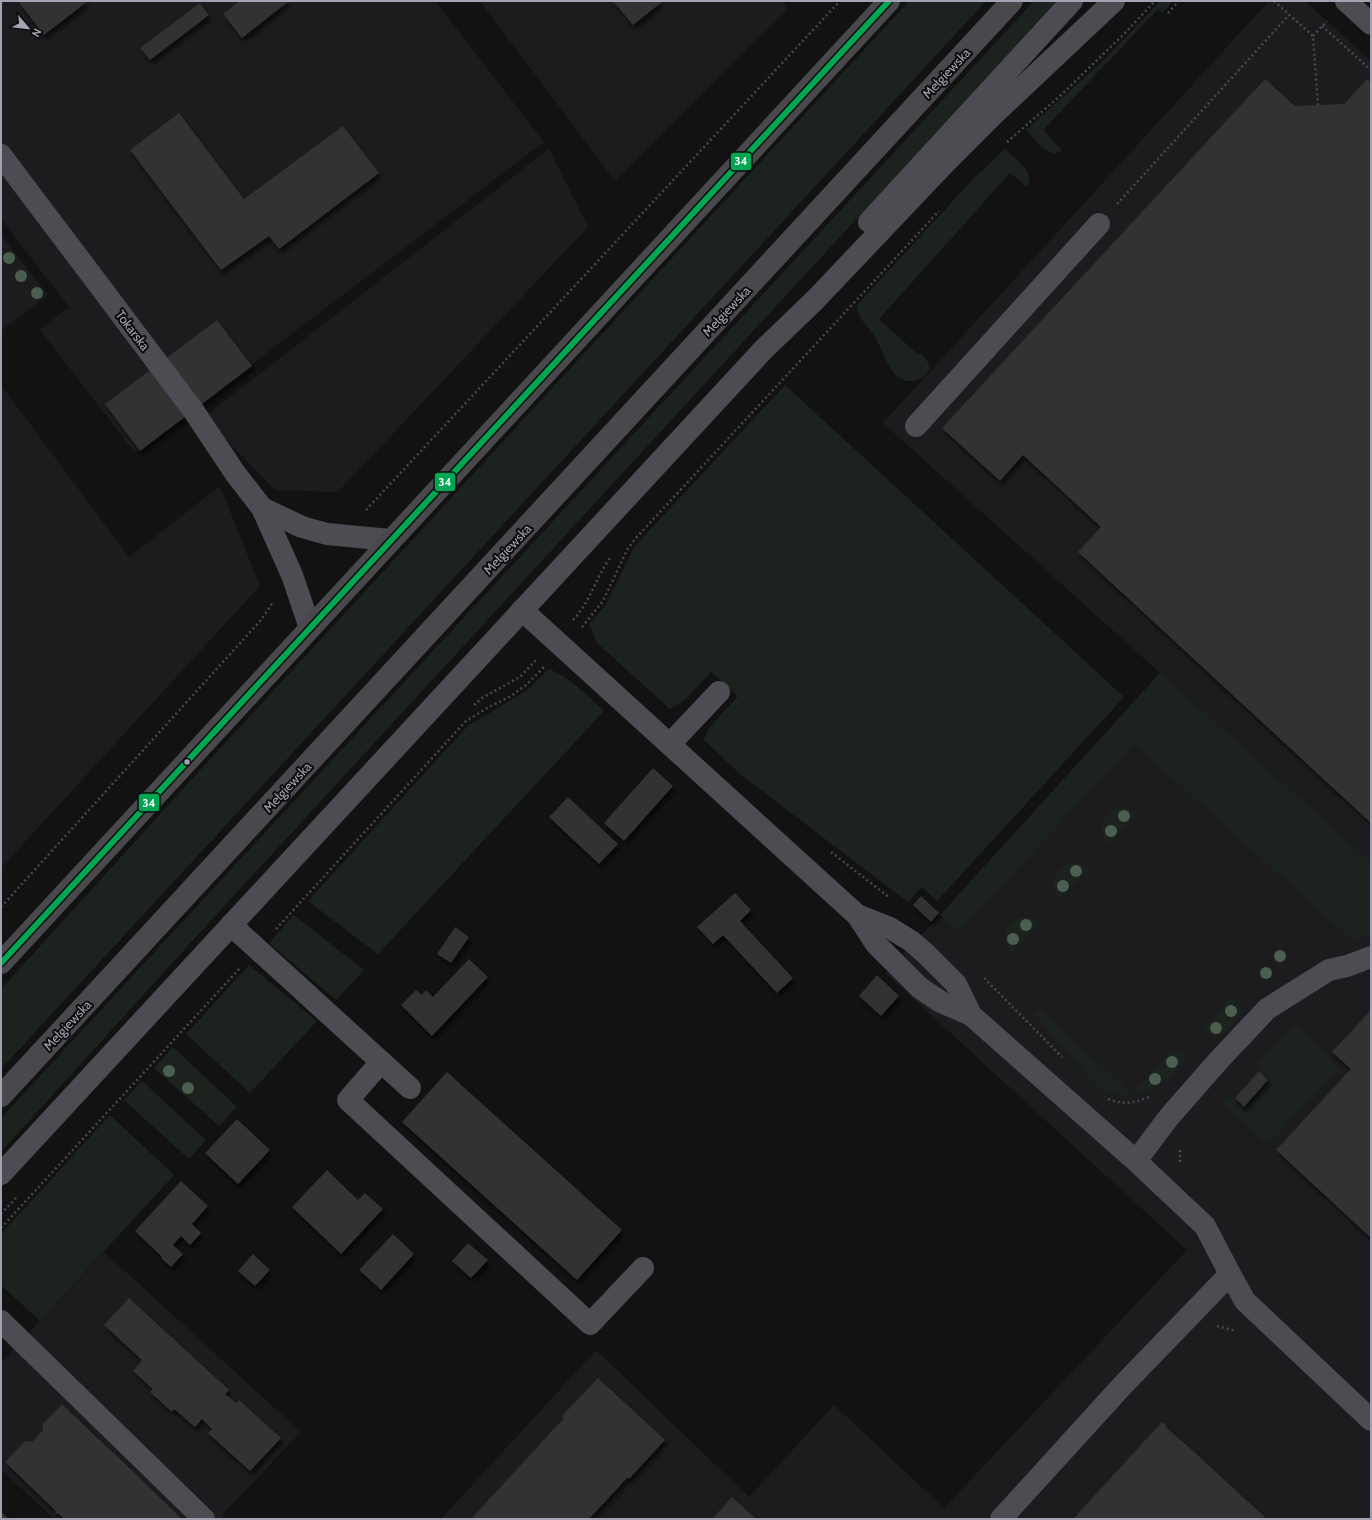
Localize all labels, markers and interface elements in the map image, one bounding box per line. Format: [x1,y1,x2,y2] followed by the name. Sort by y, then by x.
[8,8,48,48] north arrow
[29,26,45,39] text: N
[919,44,974,102] street label: Mełgiewska
[730,152,752,171] line badge: 34
[735,154,748,168] text: 34
[699,282,754,340] street label: Mełgiewska
[113,307,154,354] street label: Tokarska
[434,472,456,492] line badge: 34
[439,475,452,489] text: 34
[480,520,535,578] street label: Mełgiewska
[182,757,192,767] unlabelled marker
[260,758,315,816] street label: Mełgiewska
[138,793,160,812] line badge: 34
[143,796,156,810] text: 34
[40,996,95,1054] street label: Mełgiewska

